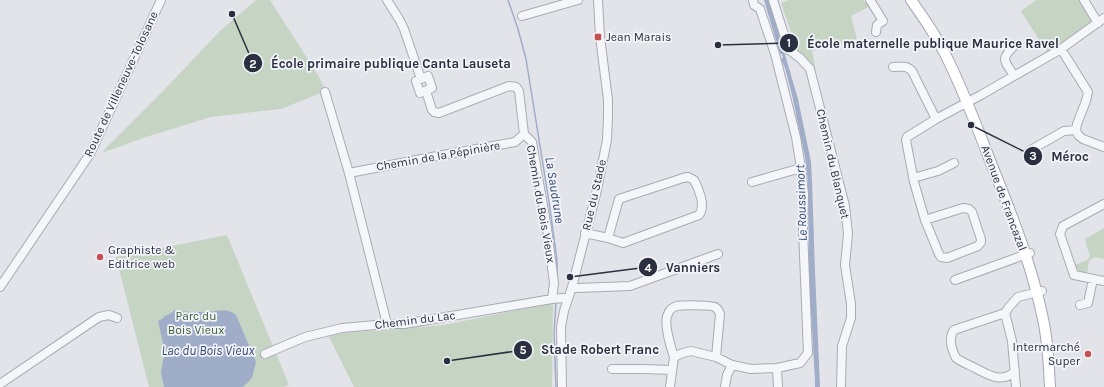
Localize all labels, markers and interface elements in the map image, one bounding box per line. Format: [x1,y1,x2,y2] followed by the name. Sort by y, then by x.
[81,9,161,159] street label: Route de Villeneuve-Tolosane
[606,30,671,44] place label: Jean Marais
[779,31,1067,56] callout: École maternelle publique Maurice Ravel
[593,32,603,42] marker: Jean Marais
[807,34,1059,52] text: École maternelle publique Maurice Ravel
[787,36,791,50] text: 1
[243,51,519,76] callout: École primaire publique Canta Lauseta
[271,54,511,72] text: École primaire publique Canta Lauseta
[249,57,257,71] text: 2
[814,108,853,221] street label: Chemin du Blanquet
[375,138,501,174] street label: Chemin de la Pépinière
[978,143,1030,253] street label: Avenue de Francazal
[524,144,558,264] street label: Chemin du Bois Vieux
[1023,144,1097,169] callout: Méroc
[1029,149,1037,163] text: 3
[1051,149,1089,164] text: Méroc
[542,156,568,224] water label: La Saudrune
[579,158,609,232] street label: Rue du Stade
[792,164,810,242] water label: Le Roussimort
[108,243,175,271] place label: Graphiste & Editrice web
[95,252,105,262] marker: Graphiste & Editrice web
[638,255,728,280] callout: Vanniers
[666,260,720,275] text: Vanniers
[644,261,652,275] text: 4
[374,308,456,332] street label: Chemin du Lac
[168,309,224,337] park label: Parc du Bois Vieux
[513,337,667,362] callout: Stade Robert Franc
[1013,340,1081,368] place label: Intermarché Super
[541,342,659,357] text: Stade Robert Franc
[162,343,255,358] water label: Lac du Bois Vieux
[520,343,527,357] text: 5
[1083,349,1093,359] marker: Intermarché Super

